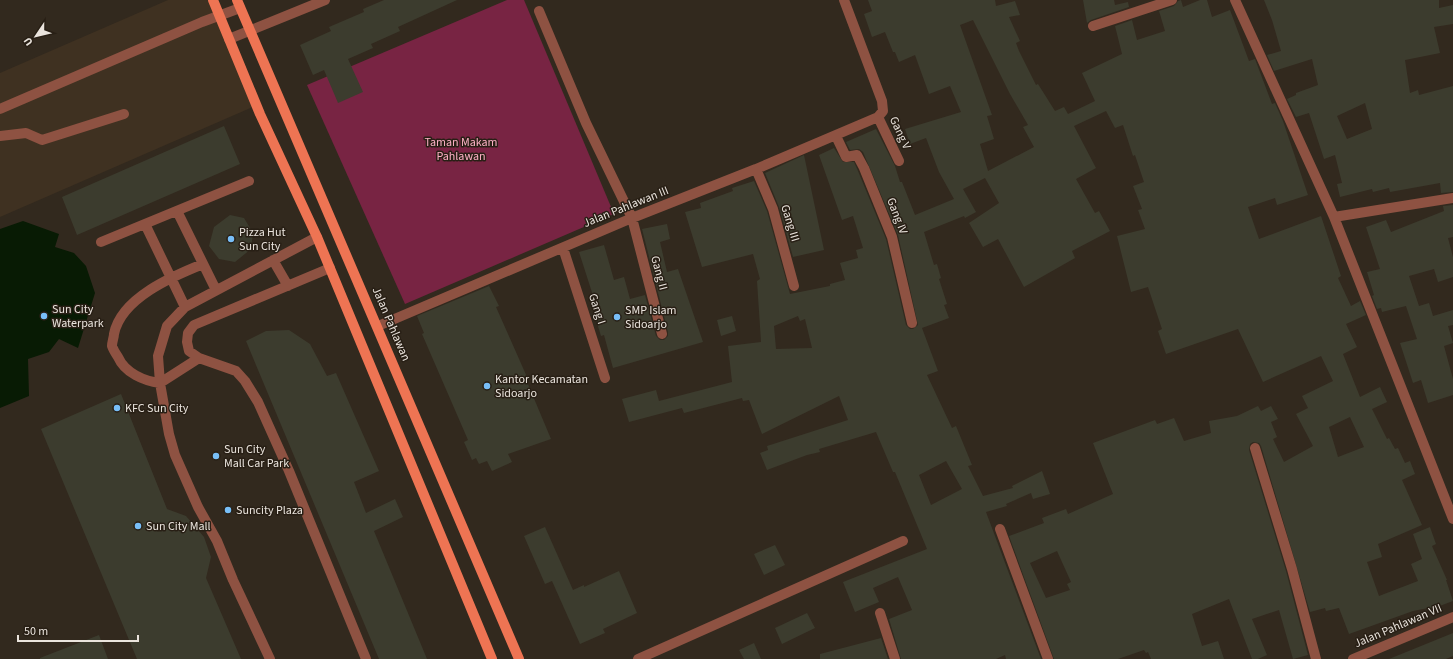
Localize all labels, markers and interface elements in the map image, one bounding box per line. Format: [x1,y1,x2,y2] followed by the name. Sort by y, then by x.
[16,16,56,56] north arrow
[20,34,36,49] text: U
[885,114,915,153] street label: Gang V
[424,134,498,165] park label: Taman Makam Pahlawan
[581,182,671,232] street label: Jalan Pahlawan III
[882,195,912,237] street label: Gang IV
[776,202,804,244] street label: Gang III
[239,224,286,255] place label: Pizza Hut Sun City
[226,234,236,244] marker: Pizza Hut Sun City
[646,254,672,292] street label: Gang II
[368,284,414,364] street label: Jalan Pahlawan
[584,291,610,327] street label: Gang I
[52,301,104,332] place label: Sun City Waterpark
[625,302,677,333] place label: SMP Islam Sidoarjo
[39,311,49,321] marker: Sun City Waterpark
[612,312,622,322] marker: SMP Islam Sidoarjo
[495,371,588,402] place label: Kantor Kecamatan Sidoarjo
[482,381,492,391] marker: Kantor Kecamatan Sidoarjo
[125,400,189,417] place label: KFC Sun City
[112,403,122,413] marker: KFC Sun City
[224,441,289,472] place label: Sun City Mall Car Park
[211,451,221,461] marker: Sun City Mall Car Park
[236,502,303,519] place label: Suncity Plaza
[223,505,233,515] marker: Suncity Plaza
[146,518,211,535] place label: Sun City Mall
[133,521,143,531] marker: Sun City Mall
[1351,600,1445,652] street label: Jalan Pahlawan VII
[18,617,138,643] scale bar
[24,623,48,640] text: 50 m

